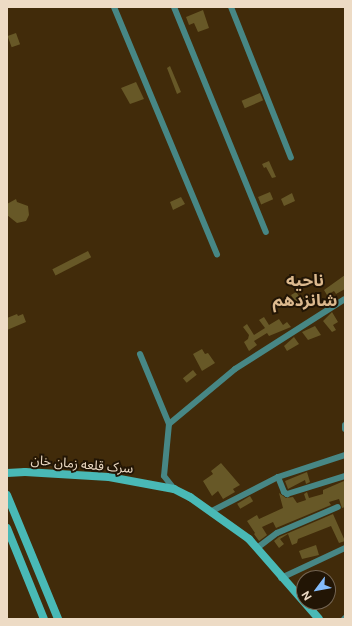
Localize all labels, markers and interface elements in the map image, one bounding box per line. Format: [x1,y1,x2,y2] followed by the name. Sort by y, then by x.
[272,271,338,311] district label: ناحیه شانزدهم
[30,453,134,477] street label: سرک قلعه زمان خان
[296,570,336,610] north arrow
[299,589,314,603] text: N

